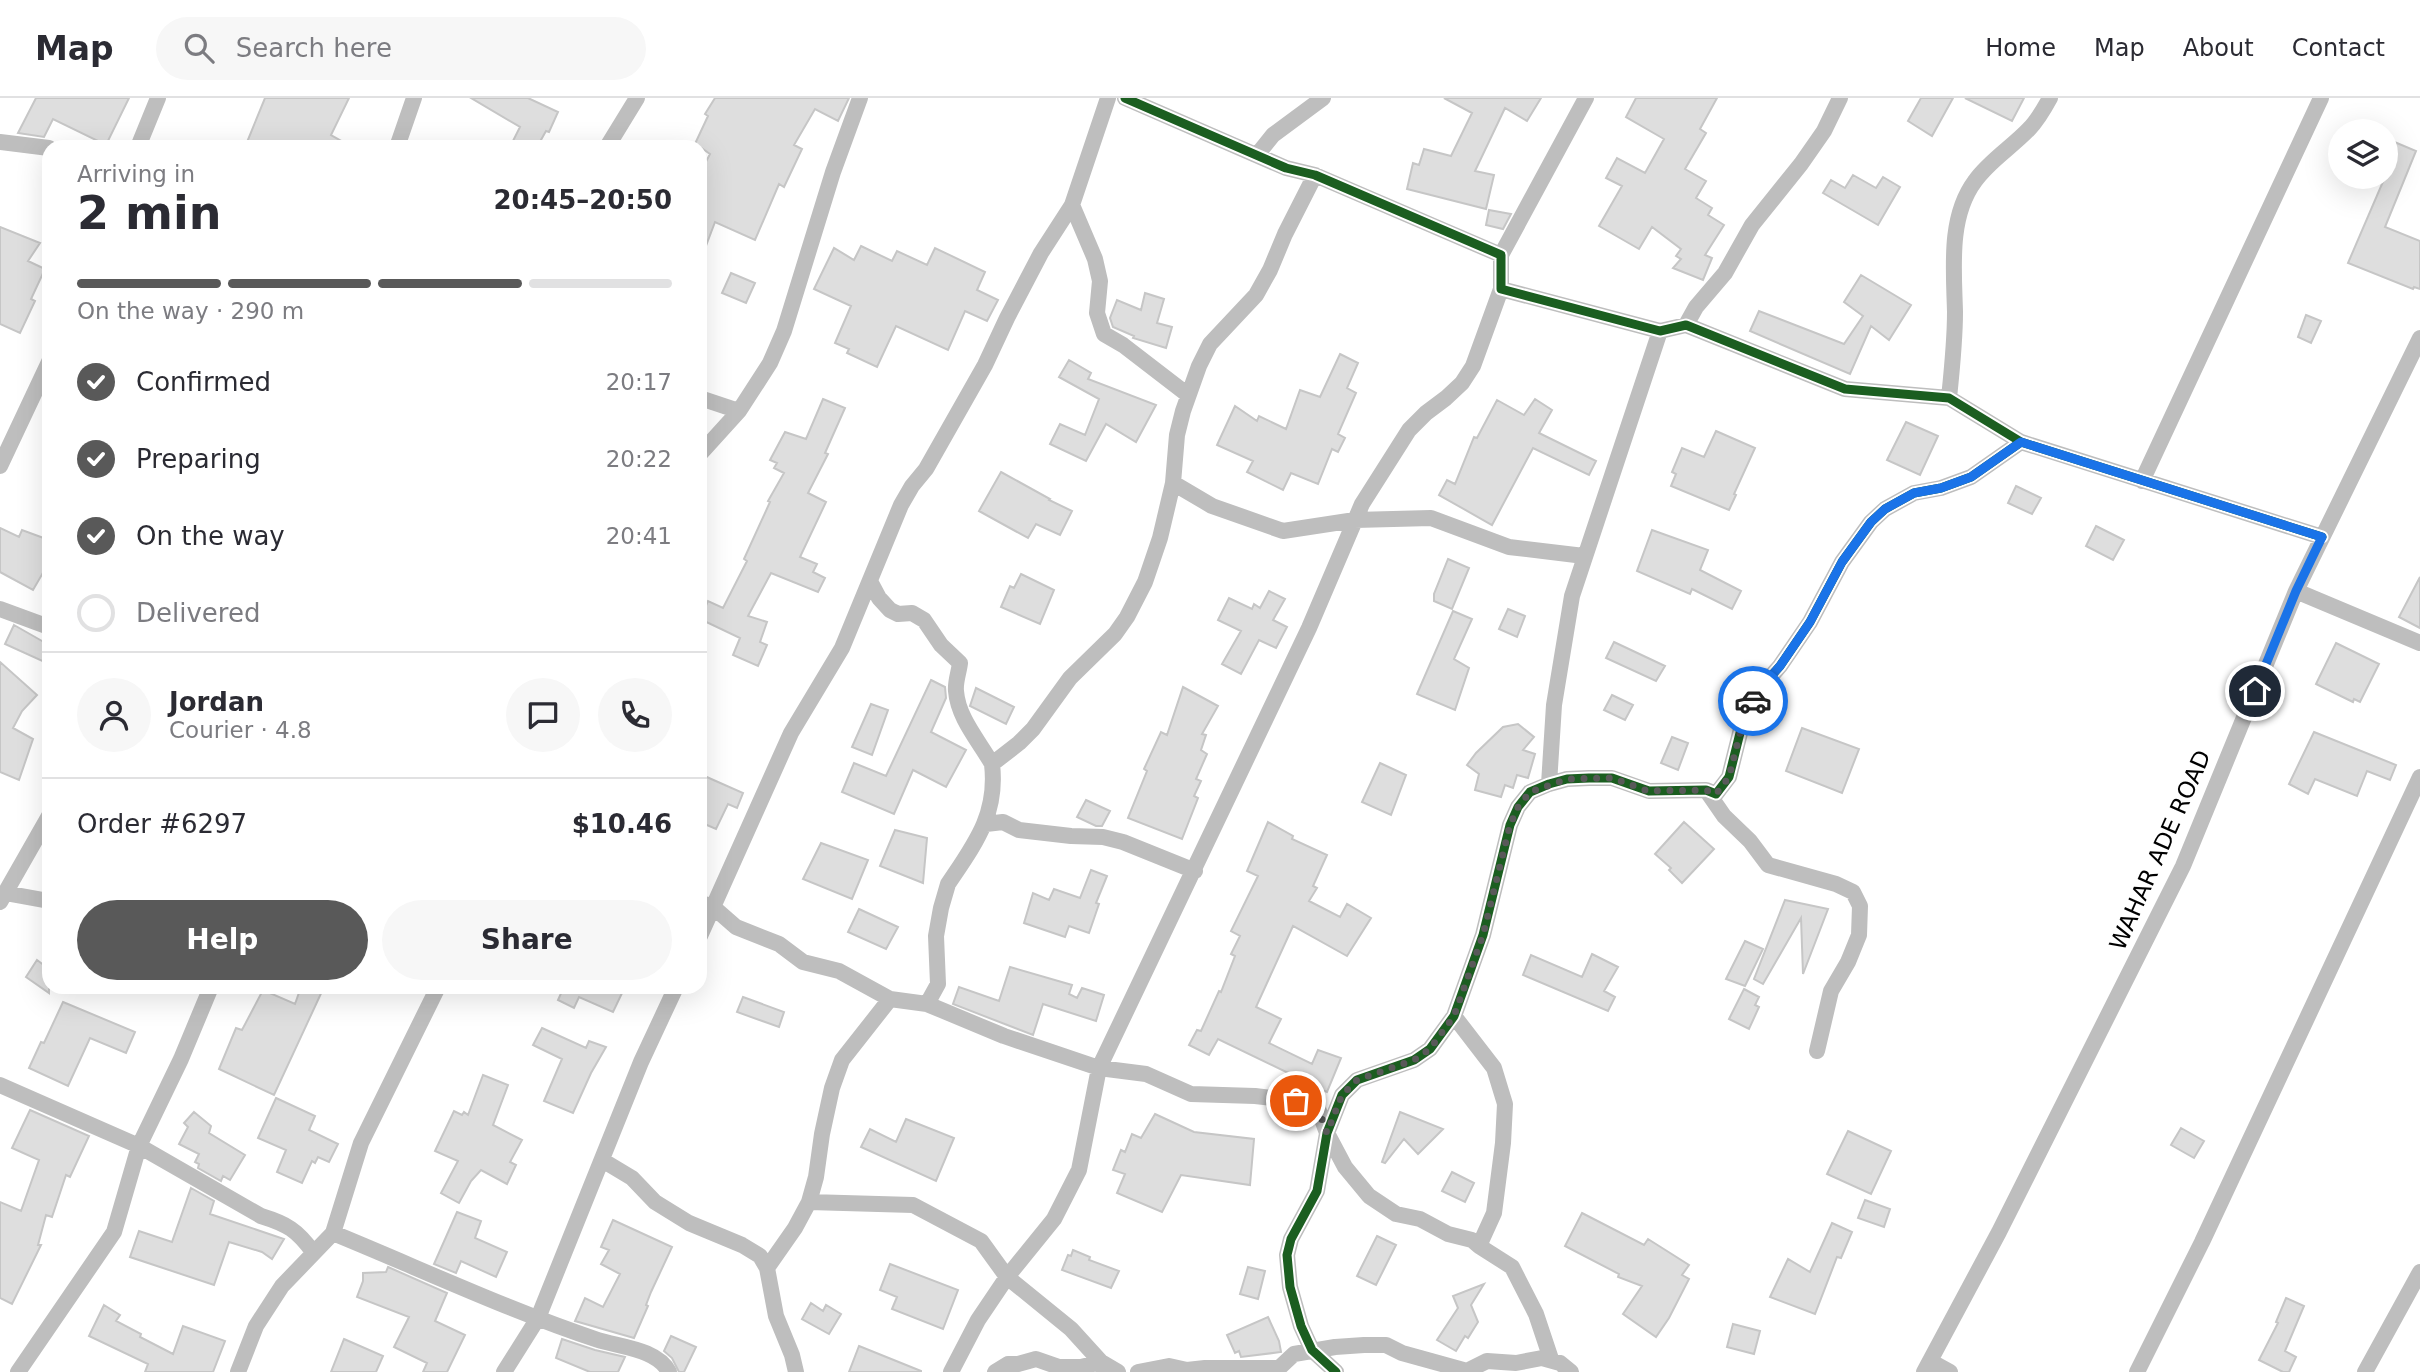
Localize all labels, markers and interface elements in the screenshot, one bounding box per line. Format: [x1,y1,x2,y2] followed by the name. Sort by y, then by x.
[156,17,646,80] search box
[35,29,114,68] text: Map
[180,29,218,67] icon: search
[236,33,392,63] text: Search here
[1985,34,2056,62] text: Home
[2094,34,2145,62] text: Map
[2183,34,2254,62] text: About
[2292,34,2385,62] text: Contact
[2328,119,2398,189] map controls
[2328,119,2398,189] button: layers
[77,161,195,187] text: Arriving in
[493,185,672,215] text: 20:45–20:50
[77,186,221,240] text: 2 min
[77,298,304,324] text: On the way · 290 m
[77,363,115,401] icon: check
[136,367,271,397] text: Confirmed
[606,369,672,395] text: 20:17
[77,440,115,478] icon: check
[136,444,261,474] text: Preparing
[606,446,672,472] text: 20:22
[77,517,115,555] icon: check
[136,521,285,551] text: On the way
[606,523,672,549] text: 20:41
[136,598,260,628] text: Delivered
[2225,661,2285,721] pin
[1718,666,1788,736] courier
[2236,672,2274,710] icon: home
[77,678,151,752] button: person
[506,678,580,752] button: chat
[598,678,672,752] button: phone
[1734,682,1772,720] icon: car
[169,687,264,717] text: Jordan
[169,717,312,743] text: Courier · 4.8
[2104,746,2216,954] street label: WAHAR ADE ROAD
[77,809,247,839] text: Order #6297
[572,809,672,839] text: $10.46
[77,900,368,980] button: Help
[382,900,672,980] button: Share
[1266,1071,1326,1131] pin
[1277,1082,1315,1120] icon: bag

